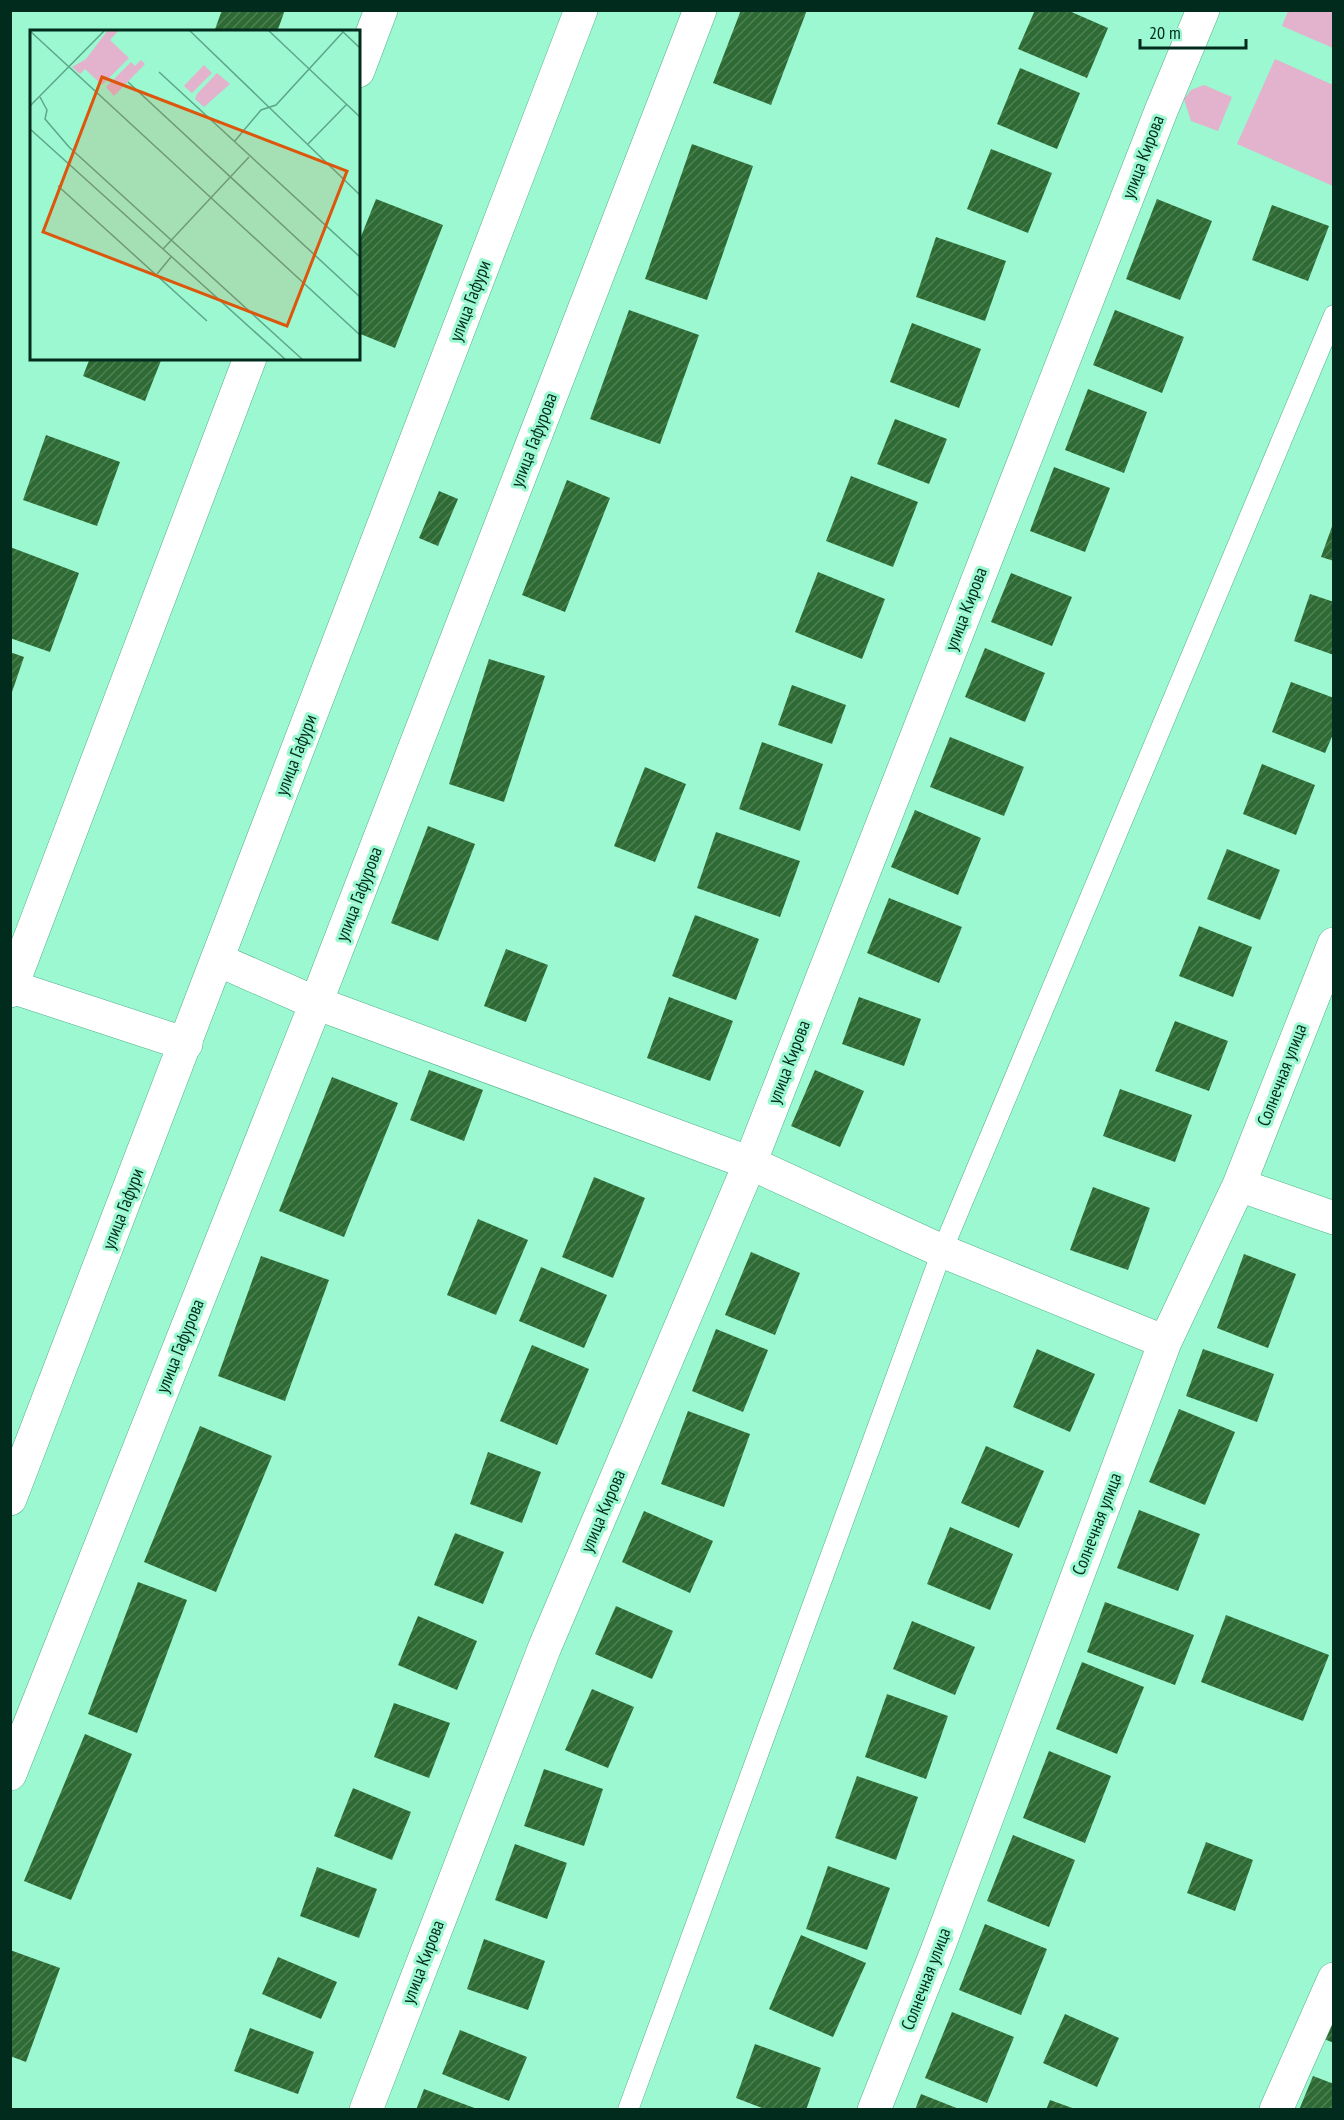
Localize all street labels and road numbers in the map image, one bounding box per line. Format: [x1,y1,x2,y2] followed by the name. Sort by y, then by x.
[1116,112,1169,202] street label: улица Кирова
[444,257,495,345] street label: улица Гафури
[505,389,562,490] street label: улица Гафурова
[939,564,992,654] street label: улица Кирова
[270,711,321,799] street label: улица Гафури
[330,843,387,944] street label: улица Гафурова
[762,1017,815,1107] street label: улица Кирова
[1251,1020,1312,1129] street label: Солнечная улица
[97,1165,148,1253] street label: улица Гафури
[150,1295,209,1396] street label: улица Гафурова
[575,1466,630,1556] street label: улица Кирова
[1066,1469,1127,1578] street label: Солнечная улица
[396,1917,449,2007] street label: улица Кирова
[895,1924,956,2033] street label: Солнечная улица

